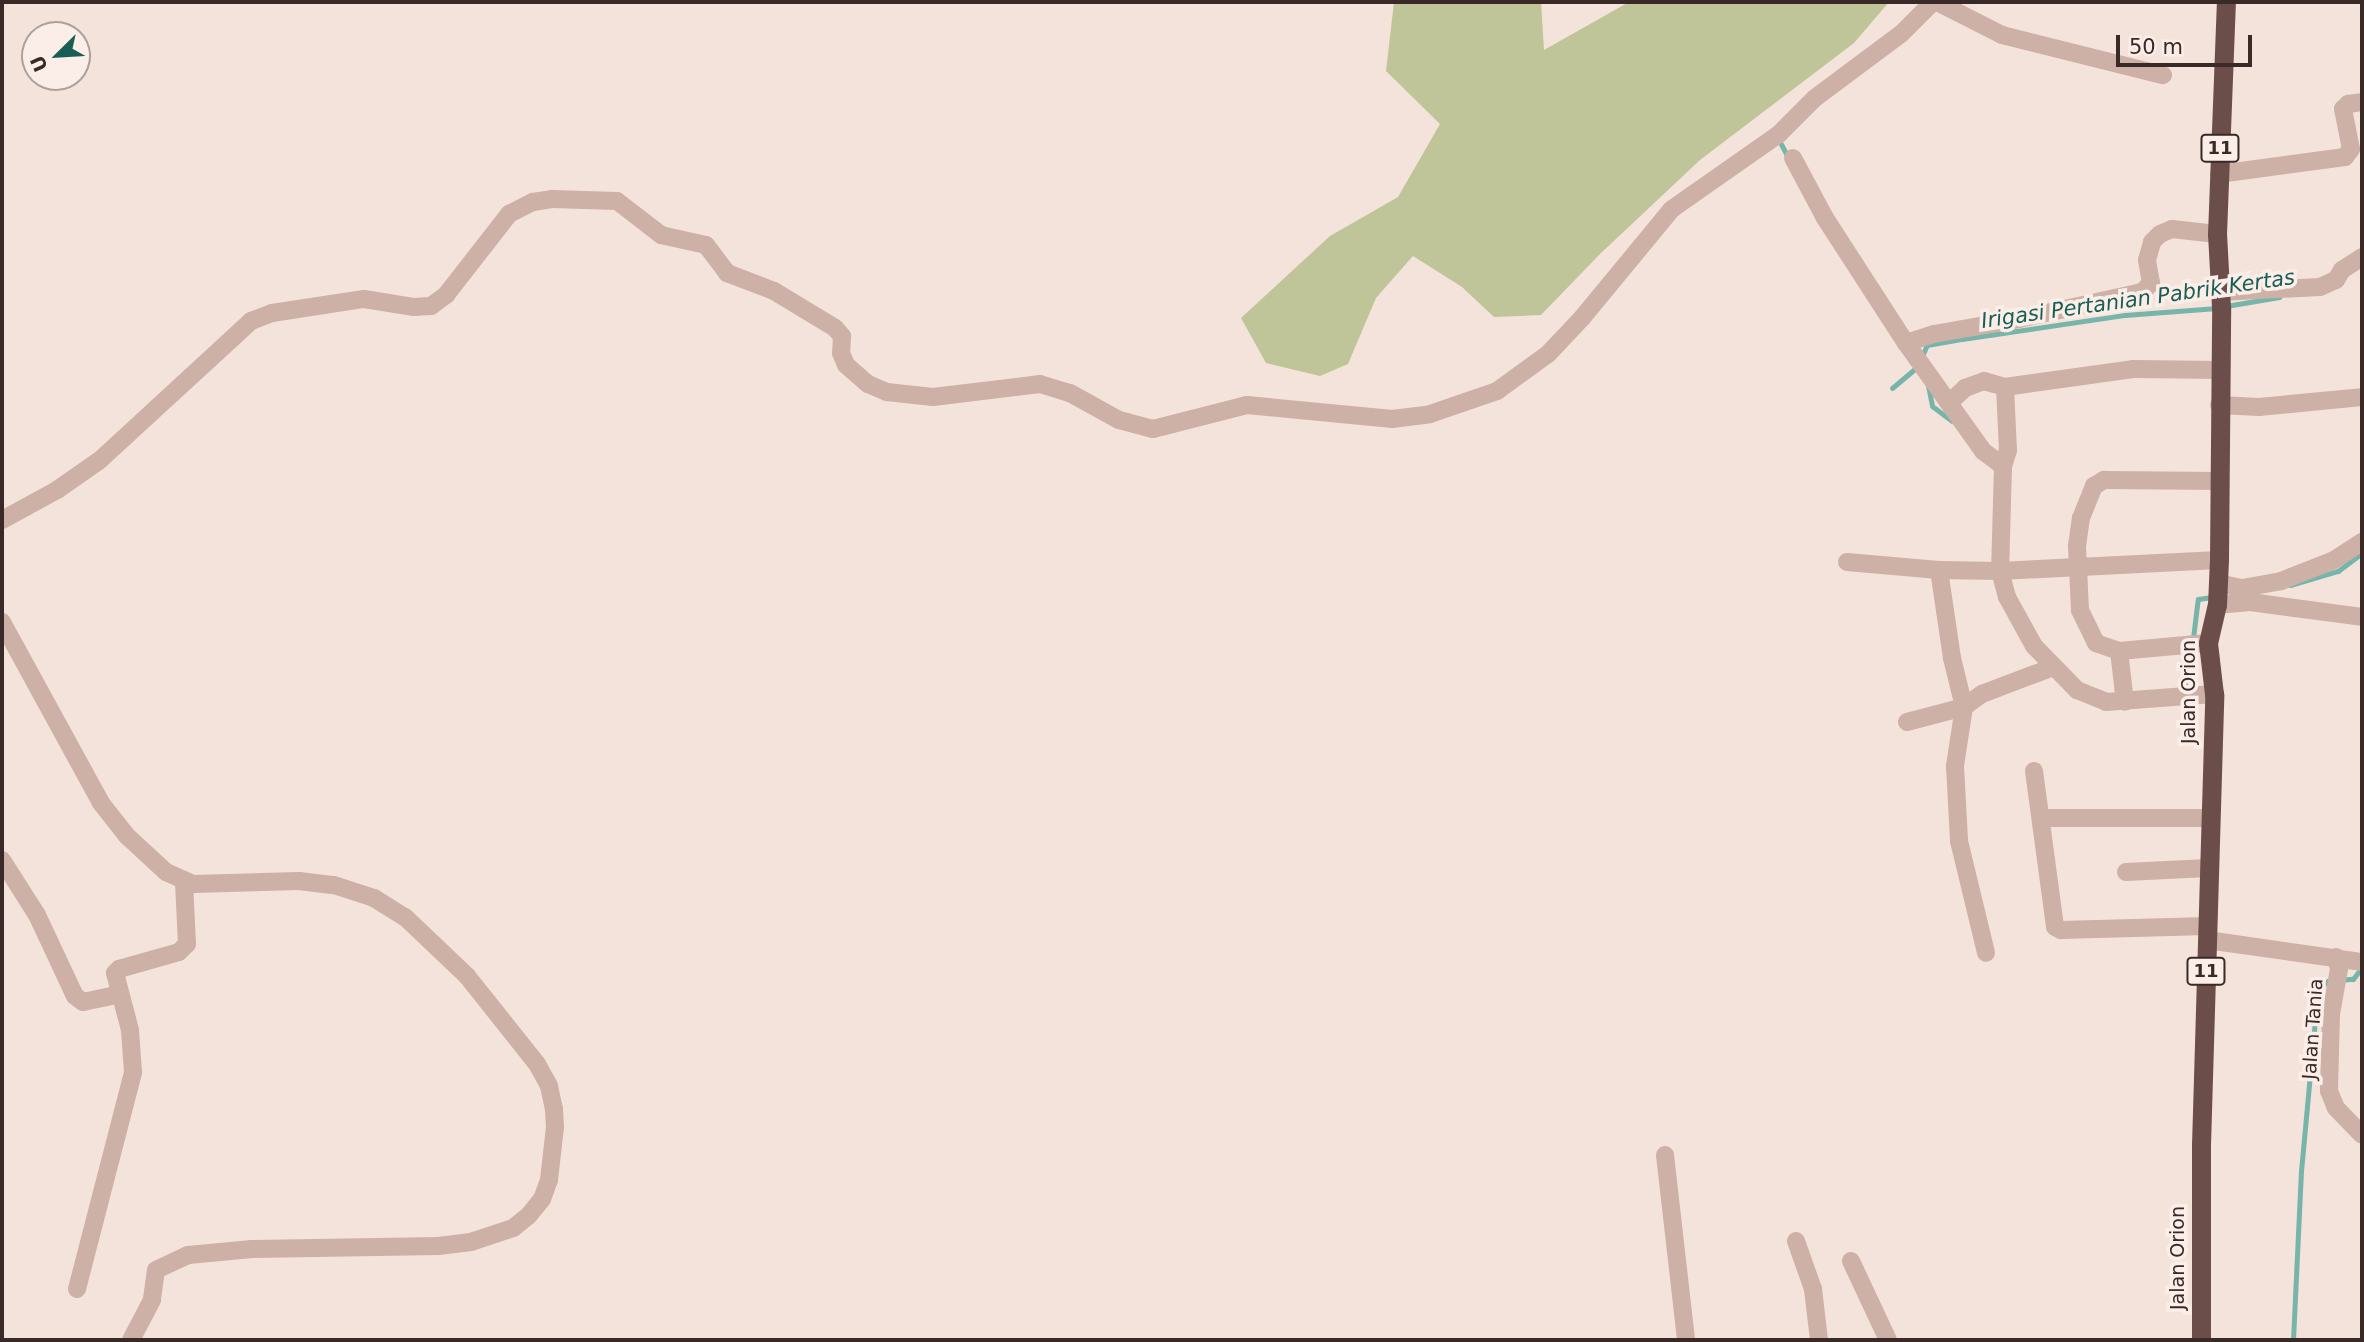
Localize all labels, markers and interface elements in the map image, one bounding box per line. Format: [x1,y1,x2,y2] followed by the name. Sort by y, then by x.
[21,21,91,91] north arrow
[2119,21,2256,65] scale bar
[2129,35,2183,59] text: 50 m
[25,52,52,75] text: U
[2199,134,2241,162] road number: 11
[1980,265,2296,333] water label: Irigasi Pertanian Pabrik Kertas
[2178,640,2200,744] street label: Jalan Orion
[2185,956,2227,986] road number: 11
[2298,978,2328,1080] street label: Jalan Tania
[2167,1206,2189,1310] street label: Jalan Orion

